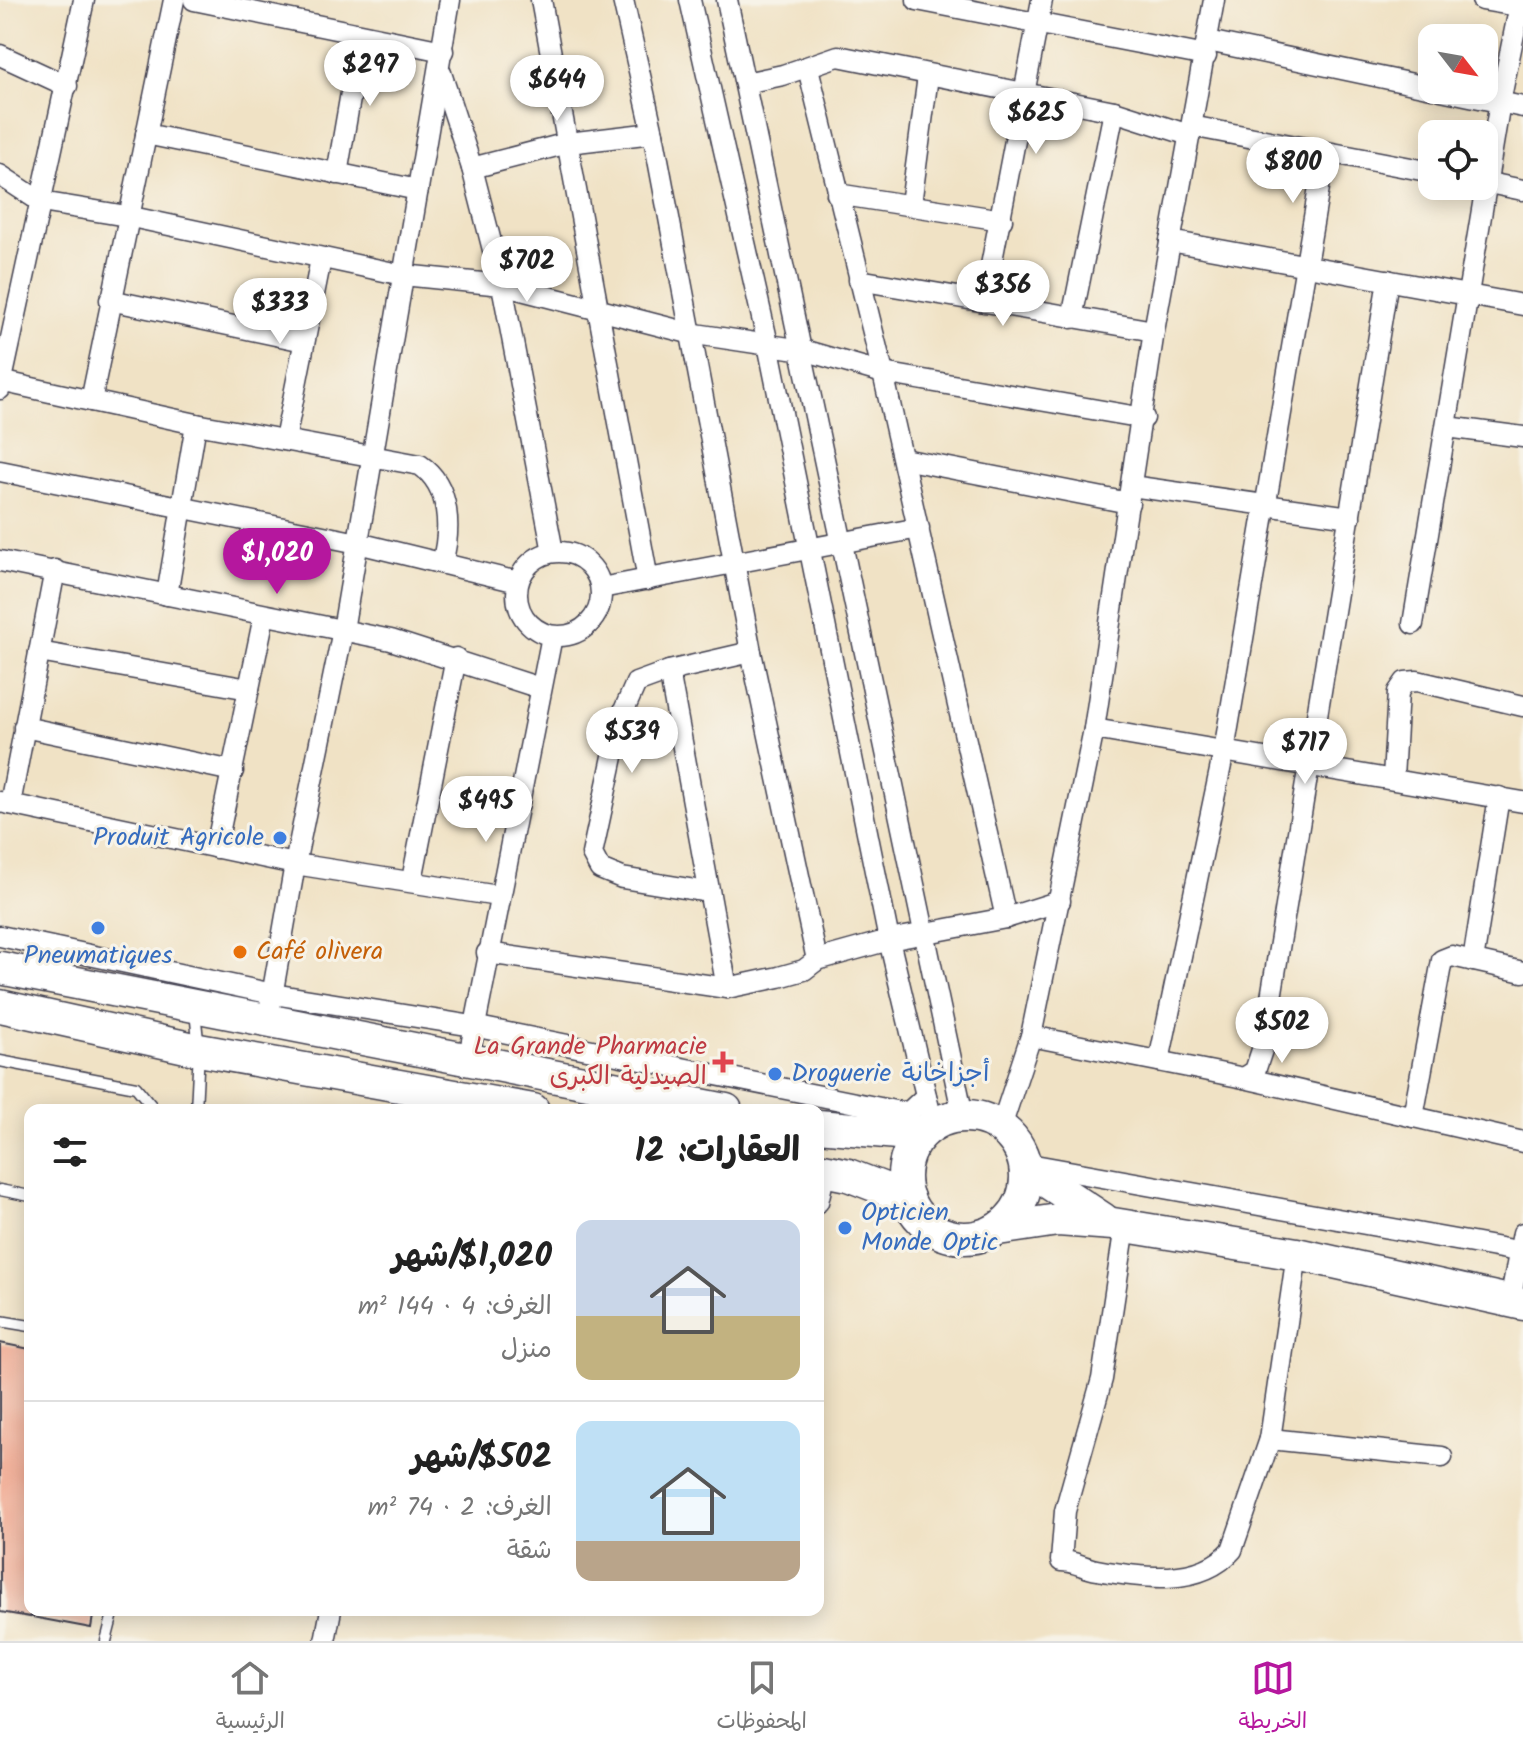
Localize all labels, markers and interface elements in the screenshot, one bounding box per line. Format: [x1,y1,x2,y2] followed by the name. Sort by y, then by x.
[1418,24,1498,104] north arrow
[1418,24,1498,200] map controls
[323,40,417,108] pin: $297
[342,45,398,87] text: $297
[510,55,604,123] pin: $644
[528,60,586,102] text: $644
[989,88,1083,156] pin: $625
[1007,93,1065,135] text: $625
[1418,120,1498,200] button: locate
[1246,137,1340,205] pin: $800
[1264,142,1322,184] text: $800
[480,236,574,304] pin: $702
[499,241,555,283] text: $702
[956,260,1050,328] pin: $356
[975,265,1031,307] text: $356
[233,278,327,346] pin: $333
[251,283,309,325] text: $333
[212,528,342,596] pin: $1,020
[241,533,313,575] text: $1,020
[585,707,679,775] pin: $539
[604,712,660,754] text: $539
[1258,718,1352,786] pin: $717
[1281,723,1329,765] text: $717
[439,776,533,844] pin: $495
[458,781,514,823] text: $495
[93,817,264,859] place label: Produit Agricole
[271,829,289,847] marker: Produit Agricole
[89,919,107,937] marker: Pneumatiques
[256,931,383,973] place label: Café olivera
[24,935,172,977] place label: Pneumatiques
[231,943,249,961] marker: Café olivera
[1235,997,1329,1065] pin: $502
[1253,1002,1311,1044] text: $502
[473,1026,707,1098] place label: La Grande Pharmacie الصيدلية الكبرى
[714,1053,732,1071] marker: La Grande Pharmacie الصيدلية الكبرى
[791,1053,990,1095] place label: Droguerie أجزاخانة
[766,1065,784,1083] marker: Droguerie أجزاخانة
[635,1125,800,1179] text: العقارات: 12
[48,1130,92,1174] icon: filters
[861,1192,998,1264] place label: Opticien Monde Optic
[836,1219,854,1237] marker: Opticien Monde Optic
[392,1230,552,1284] text: $1,020/شهر
[640,1252,736,1348] icon: home
[358,1286,552,1328] text: الغرف: 4 · 144 m²
[501,1329,552,1371] text: منزل
[411,1431,552,1485] text: $502/شهر
[640,1453,736,1549] icon: home
[368,1487,552,1529] text: الغرف: 2 · 74 m²
[507,1530,552,1572] text: شقة
[216,1656,285,1740] tab: الرئيسية
[716,1656,807,1740] tab: المحفوظات
[1239,1656,1307,1740] tab: الخريطة

